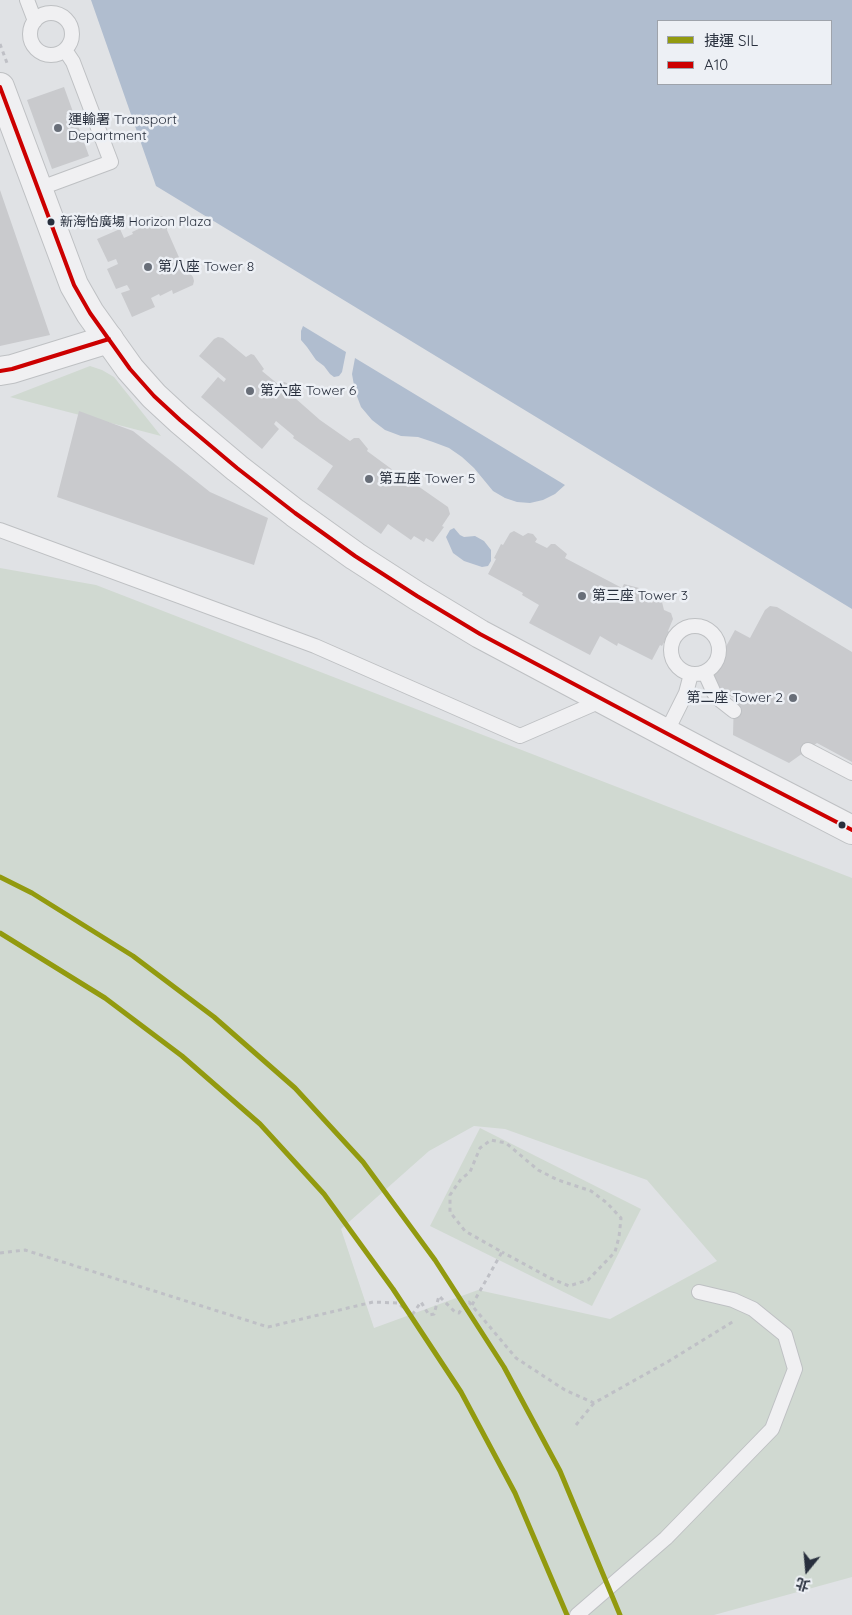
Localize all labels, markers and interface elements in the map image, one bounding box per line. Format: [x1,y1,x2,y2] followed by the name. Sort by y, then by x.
[657,20,832,85] legend
[704,31,758,50] text: 捷運 SIL
[704,55,728,74] text: A10
[68,112,177,144] place label: 運輸署 Transport Department
[52,122,64,134] marker: 運輸署 Transport Department
[60,214,211,230] place label: 新海怡廣場 Horizon Plaza
[46,217,56,227] marker: 新海怡廣場 Horizon Plaza
[158,259,254,275] place label: 第八座 Tower 8
[142,261,154,273] marker: 第八座 Tower 8
[260,383,356,399] place label: 第六座 Tower 6
[244,385,256,397] marker: 第六座 Tower 6
[379,471,475,487] place label: 第五座 Tower 5
[363,473,375,485] marker: 第五座 Tower 5
[592,588,688,604] place label: 第三座 Tower 3
[576,590,588,602] marker: 第三座 Tower 3
[687,690,783,706] place label: 第二座 Tower 2
[787,692,799,704] marker: 第二座 Tower 2
[837,820,847,830] unlabelled marker
[782,1545,832,1595] north arrow
[793,1574,812,1595] text: 北

